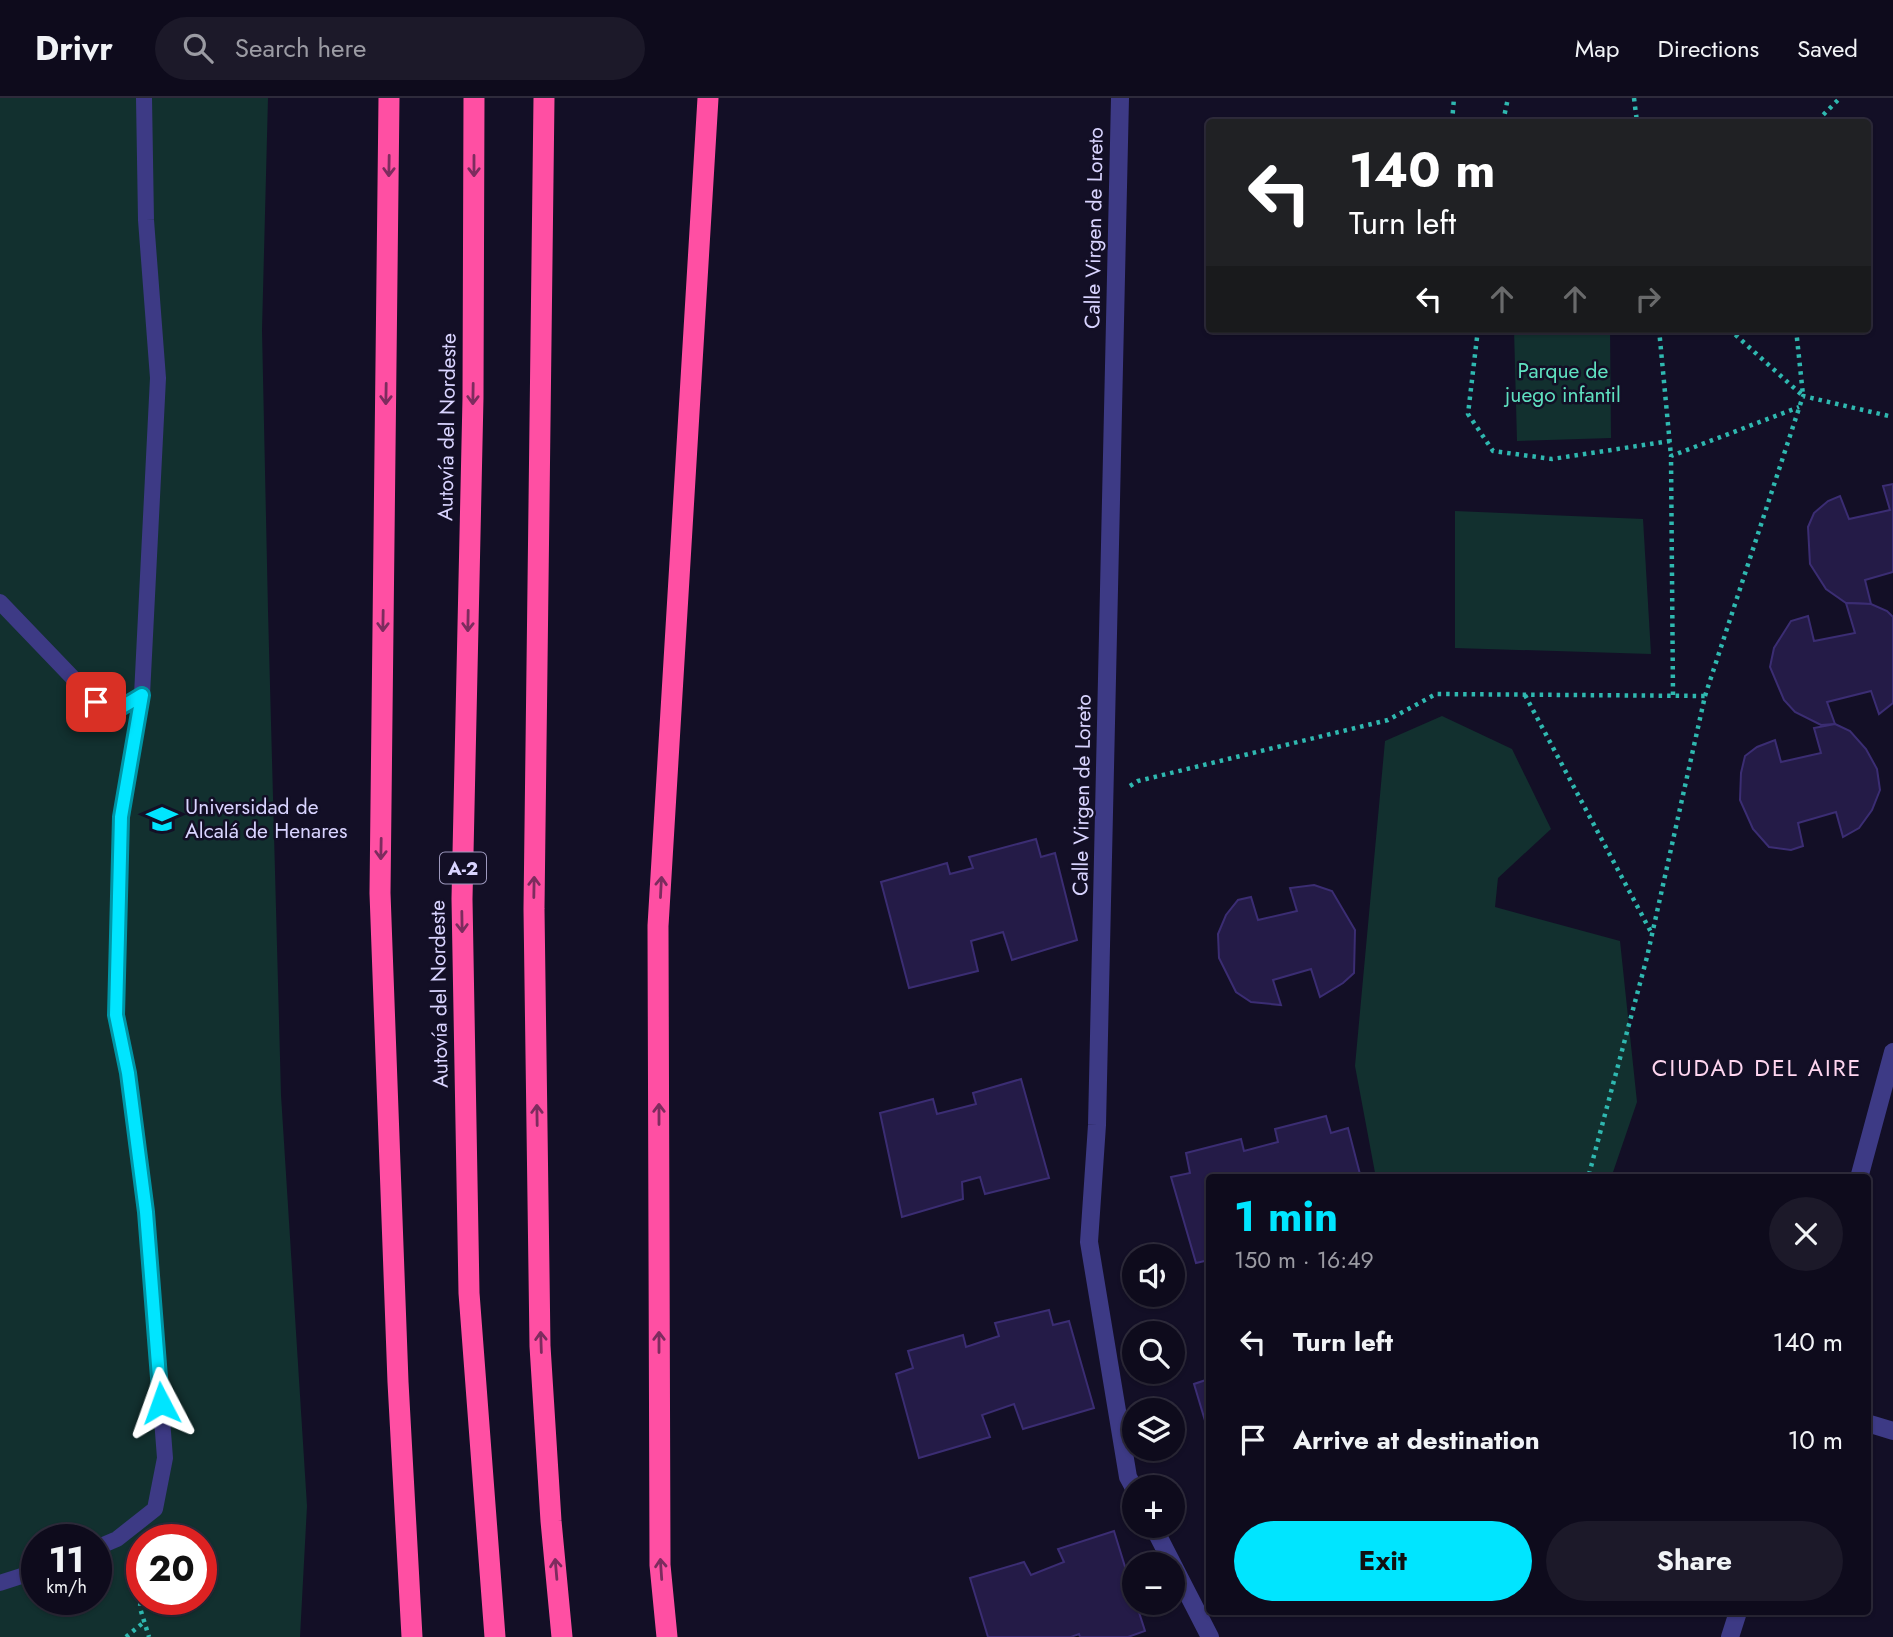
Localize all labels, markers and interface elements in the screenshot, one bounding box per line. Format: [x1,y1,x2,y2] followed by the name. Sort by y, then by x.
[155,17,645,80] search box
[35,25,113,72] text: Drivr
[179,29,217,67] icon: search
[235,29,366,67] text: Search here
[1575,31,1620,66] text: Map
[1658,31,1759,66] text: Directions
[1797,31,1858,66] text: Saved
[1077,127,1111,329] street label: Calle Virgen de Loreto
[1349,135,1495,205] text: 140 m
[1234,147,1325,238] icon: left
[382,154,396,177] one-way arrow
[467,154,481,177] one-way arrow
[1349,200,1456,246] text: Turn left
[1410,280,1448,318] icon: left
[1483,280,1521,318] icon: ahead
[1556,280,1594,318] icon: ahead
[1629,280,1667,318] icon: right
[430,333,464,521] street label: Autovía del Nordeste
[1503,356,1621,410] park label: Parque de juego infantil
[380,382,393,405] one-way arrow
[466,382,480,405] one-way arrow
[377,609,390,632] one-way arrow
[461,609,475,632] one-way arrow
[66,672,126,732] pin
[77,683,115,721] icon: arrive
[1065,694,1099,896] street label: Calle Virgen de Loreto
[185,792,347,846] place label: Universidad de Alcalá de Henares
[145,802,179,836] school or university icon: Universidad de Alcalá de Henares
[374,837,387,860] one-way arrow
[440,852,486,884] road number: A-2
[654,875,667,898] one-way arrow
[527,876,541,899] one-way arrow
[422,900,456,1088] street label: Autovía del Nordeste
[456,910,469,933] one-way arrow
[1652,1051,1862,1085] district label: CIUDAD DEL AIRE
[530,1103,544,1126] one-way arrow
[652,1103,666,1126] one-way arrow
[1234,1186,1338,1247] text: 1 min
[1769,1197,1843,1271] button: close
[1234,1243,1374,1277] text: 150 m · 16:49
[1122,1244,1185,1615] map controls
[1122,1244,1185,1307] button: sound
[1122,1321,1185,1384] button: search
[1234,1323,1272,1361] icon: left
[1293,1323,1393,1361] text: Turn left
[1772,1323,1843,1361] text: 140 m
[653,1330,666,1353] one-way arrow
[534,1331,547,1354] one-way arrow
[124,1366,198,1440] position arrow
[1122,1398,1185,1461] button: layers
[1234,1421,1272,1459] icon: arrive
[1293,1421,1540,1459] text: Arrive at destination
[1788,1421,1843,1459] text: 10 m
[1122,1475,1185,1538] button: +
[1234,1521,1532,1601] button: Exit
[1546,1521,1843,1601] button: Share
[126,1524,217,1615] speed limit sign: 20
[49,1535,84,1585] text: 11
[1122,1552,1185,1615] button: −
[549,1558,562,1581] one-way arrow
[654,1558,667,1581] one-way arrow
[46,1574,87,1600] text: km/h

